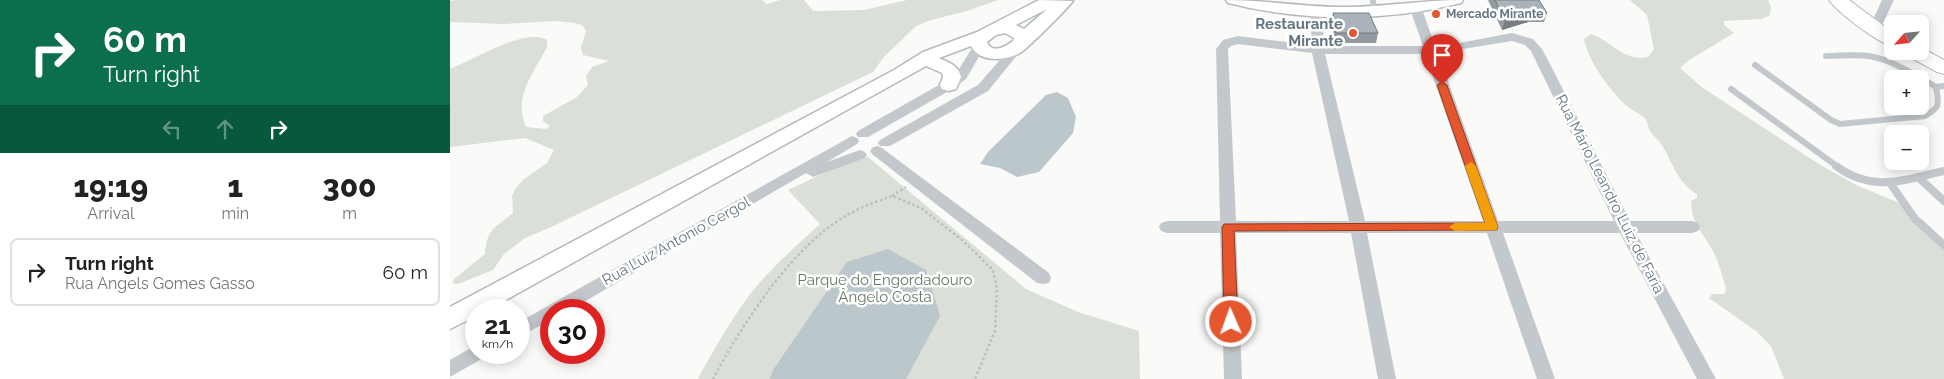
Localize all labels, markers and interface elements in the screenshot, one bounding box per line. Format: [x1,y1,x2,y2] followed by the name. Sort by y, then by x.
[1446,7,1543,21] place label: Mercado Mirante
[1430,8,1442,20] marker: Mercado Mirante
[1255,15,1343,50] place label: Restaurante Mirante
[1884,15,1929,60] north arrow
[1884,15,1929,170] map controls
[103,19,187,60] text: 60 m
[20,20,85,85] icon: right
[1347,27,1359,39] marker: Restaurante Mirante
[1421,34,1463,85] pin
[1428,41,1456,69] icon: arrive
[103,61,200,87] text: Turn right
[1884,70,1929,115] button: +
[1552,91,1668,297] street label: Rua Mário Leandro Luiz de Faria
[158,115,186,143] icon: left
[211,115,239,143] icon: ahead
[264,115,292,143] icon: right
[1884,125,1929,170] button: −
[73,169,148,204] text: 19:19
[228,169,243,204] text: 1
[323,169,377,204] text: 300
[599,192,754,289] street label: Rua Luiz Antonio Cergol
[87,204,134,223] text: Arrival
[222,204,249,223] text: min
[342,204,357,223] text: m
[65,252,154,274] text: Turn right
[22,258,50,286] icon: right
[383,261,428,283] text: 60 m
[797,271,973,306] park label: Parque do Engordadouro Ângelo Costa
[65,274,255,293] text: Rua Angels Gomes Gasso
[1204,295,1256,347] position arrow
[540,299,605,364] speed limit sign: 30
[484,310,511,340] text: 21
[482,337,513,351] text: km/h

